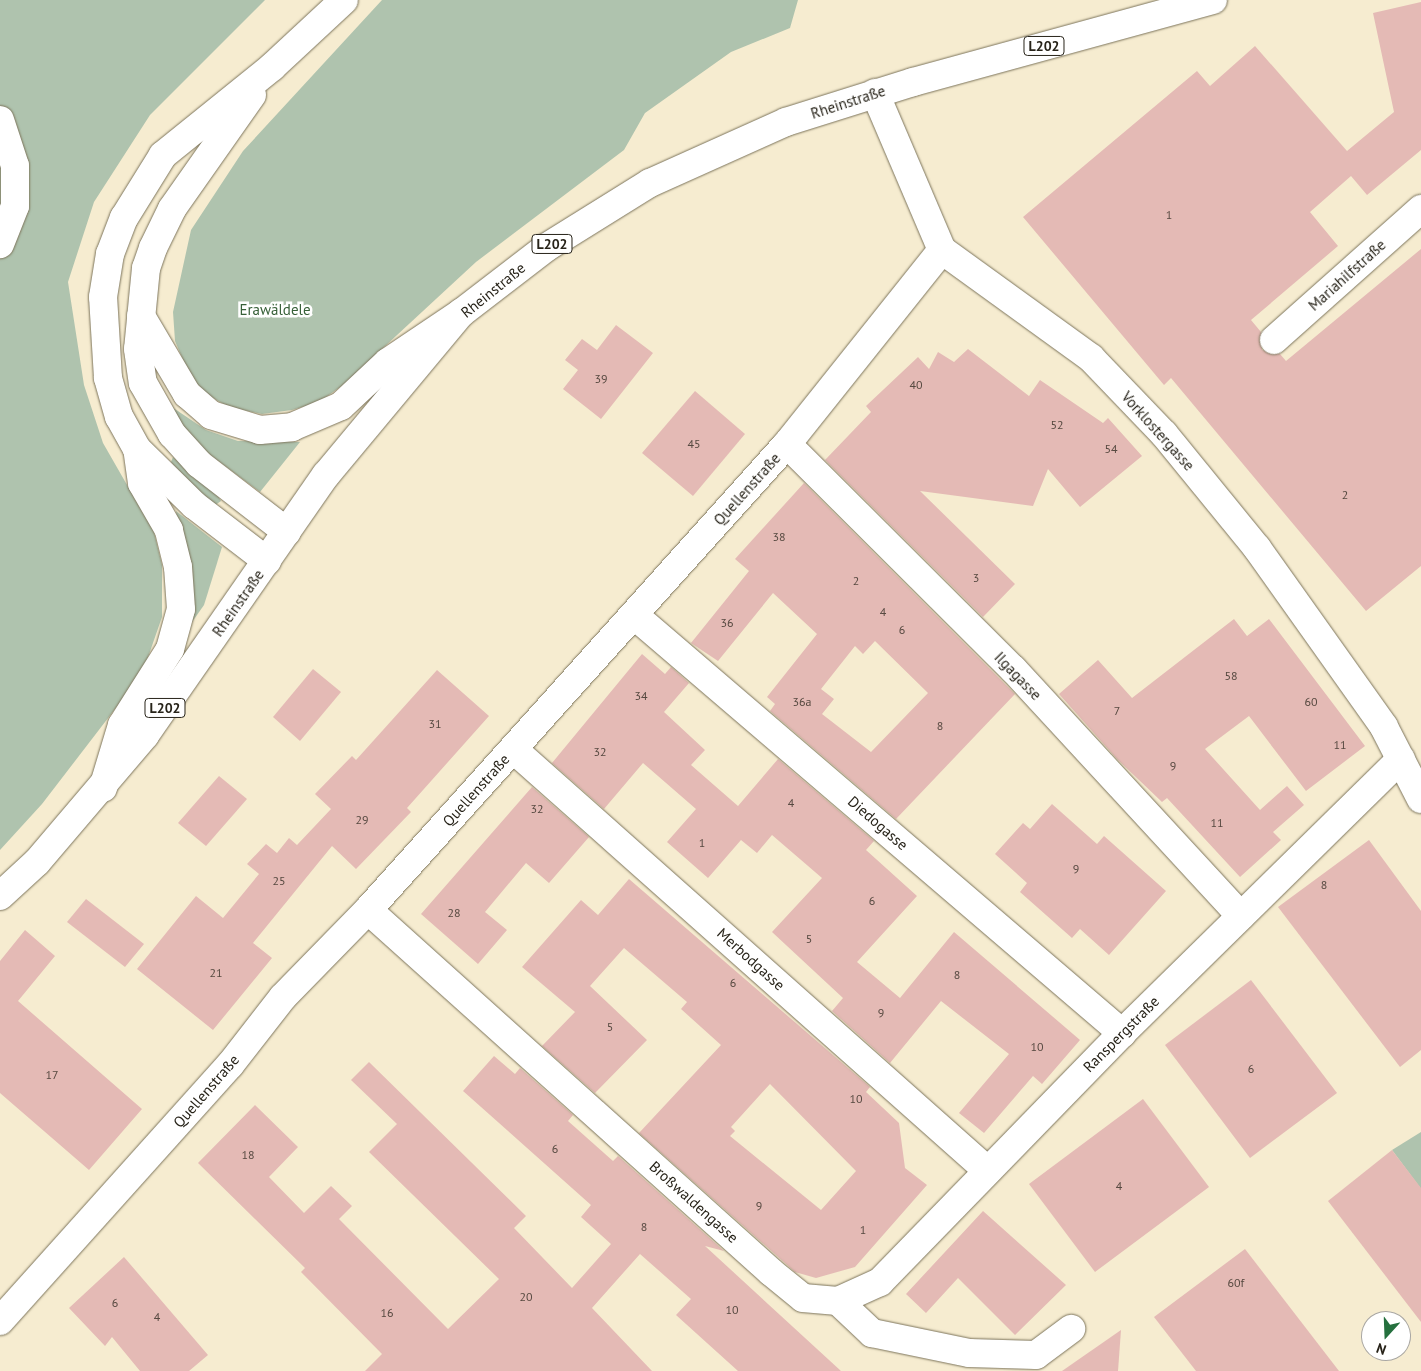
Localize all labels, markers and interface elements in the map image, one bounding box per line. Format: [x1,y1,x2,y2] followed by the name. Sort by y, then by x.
[1023,34,1065,58] road number: L202
[808,81,888,123] street label: Rheinstraße
[1166,208,1172,222] house number: 1
[531,232,573,255] road number: L202
[1305,236,1389,314] street label: Mariahilfstraße
[457,259,529,321] street label: Rheinstraße
[239,301,311,319] park label: Erawäldele
[594,372,608,386] house number: 39
[909,378,923,392] house number: 40
[1118,388,1198,474] street label: Vorklostergasse
[1050,418,1064,432] house number: 52
[687,437,701,451] house number: 45
[1104,442,1118,456] house number: 54
[710,449,784,529] street label: Quellenstraße
[1342,488,1348,502] house number: 2
[772,530,786,544] house number: 38
[208,566,268,640] street label: Rheinstraße
[973,571,979,585] house number: 3
[853,574,859,588] house number: 2
[880,605,886,619] house number: 4
[720,616,734,630] house number: 36
[899,623,905,637] house number: 6
[991,648,1045,704] street label: Ilgagasse
[1224,669,1238,683] house number: 58
[634,689,648,703] house number: 34
[792,695,812,709] house number: 36a
[1304,695,1318,709] house number: 60
[144,696,186,720] road number: L202
[1114,704,1120,718] house number: 7
[428,717,442,731] house number: 31
[937,719,943,733] house number: 8
[1333,738,1347,752] house number: 11
[593,745,607,759] house number: 32
[439,750,513,830] street label: Quellenstraße
[1170,759,1176,773] house number: 9
[844,792,912,854] street label: Diedogasse
[788,796,794,810] house number: 4
[530,802,544,816] house number: 32
[355,813,369,827] house number: 29
[1210,816,1224,830] house number: 11
[699,836,705,850] house number: 1
[1073,862,1079,876] house number: 9
[272,874,286,888] house number: 25
[1321,878,1327,892] house number: 8
[869,894,875,908] house number: 6
[447,906,461,920] house number: 28
[714,924,788,994] street label: Merbodgasse
[806,932,812,946] house number: 5
[209,966,223,980] house number: 21
[954,968,960,982] house number: 8
[730,976,736,990] house number: 6
[1079,992,1163,1076] street label: Ranspergstraße
[878,1006,884,1020] house number: 9
[607,1020,613,1034] house number: 5
[1030,1040,1044,1054] house number: 10
[169,1051,243,1131] street label: Quellenstraße
[1248,1062,1254,1076] house number: 6
[45,1068,59,1082] house number: 17
[849,1092,863,1106] house number: 10
[552,1142,558,1156] house number: 6
[241,1148,255,1162] house number: 18
[646,1157,742,1247] street label: Broßwaldengasse
[1116,1179,1122,1193] house number: 4
[756,1199,762,1213] house number: 9
[641,1220,647,1234] house number: 8
[860,1223,866,1237] house number: 1
[1228,1276,1244,1290] house number: 60f
[519,1290,533,1304] house number: 20
[112,1296,118,1310] house number: 6
[725,1303,739,1317] house number: 10
[380,1306,394,1320] house number: 16
[154,1310,160,1324] house number: 4
[1361,1311,1411,1361] north arrow
[1374,1339,1389,1359] text: N

